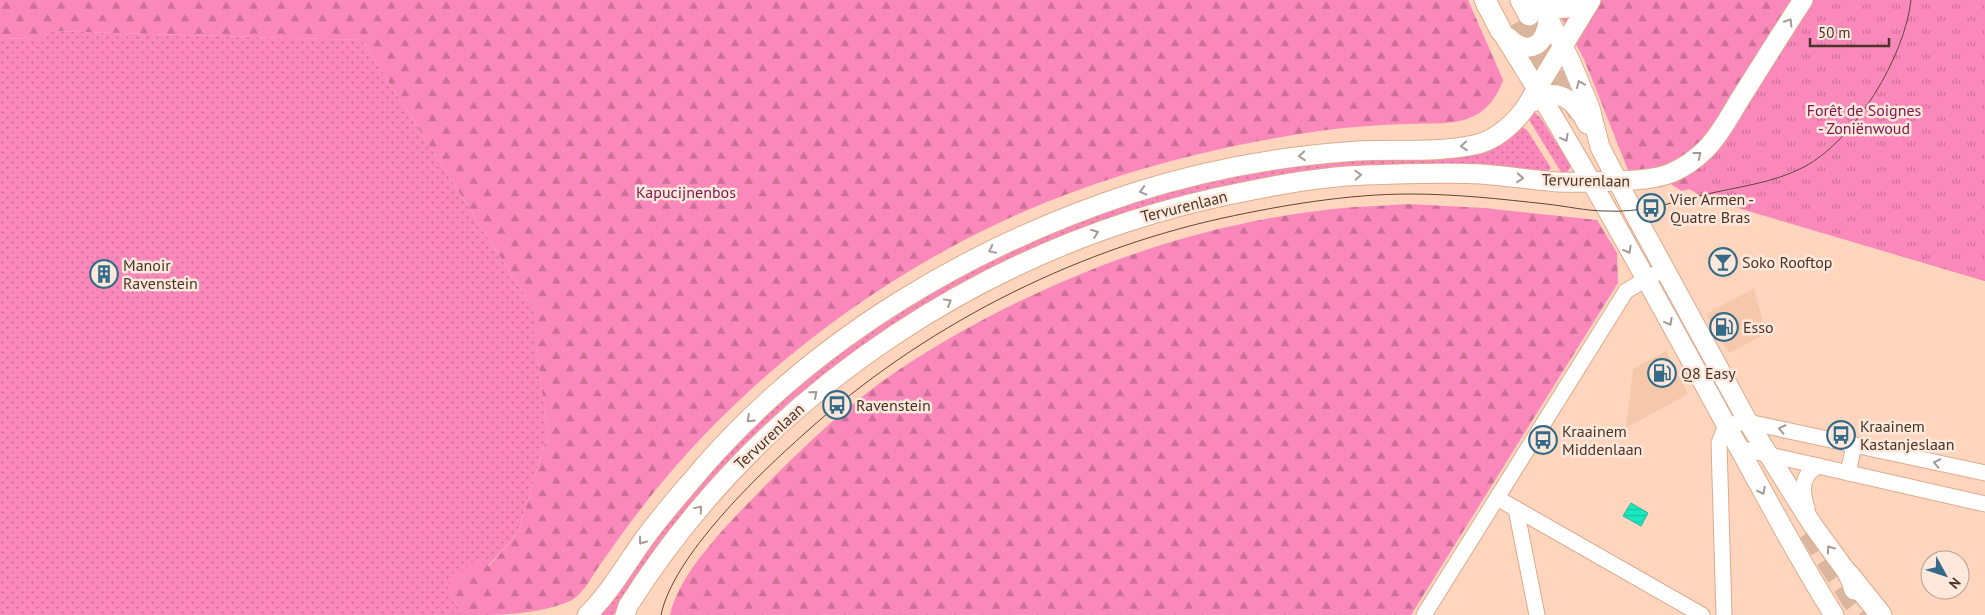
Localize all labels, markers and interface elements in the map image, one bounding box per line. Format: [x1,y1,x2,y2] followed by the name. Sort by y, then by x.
[1810,15,1889,47] scale bar
[1783,18,1792,27] one-way arrow
[1818,23,1851,42] text: 50 m
[1576,80,1586,89] one-way arrow
[1807,100,1922,138] park label: Forêt de Soignes - Zoniënwoud
[1559,133,1569,142] one-way arrow
[1460,140,1468,151] one-way arrow
[1298,150,1306,161] one-way arrow
[1692,152,1701,161] one-way arrow
[1542,169,1630,191] street label: Tervurenlaan
[1354,170,1362,181] one-way arrow
[1516,172,1524,183] one-way arrow
[636,182,736,202] park label: Kapucijnenbos
[1140,185,1148,195] one-way arrow
[1139,186,1229,226] street label: Tervurenlaan
[1669,189,1754,227] place label: Vier Armen - Quatre Bras
[1636,193,1666,223] bus stop icon: Vier Armen - Quatre Bras
[1090,229,1098,239] one-way arrow
[988,244,997,254] one-way arrow
[1622,245,1632,254] one-way arrow
[1708,247,1738,277] bar icon: Soko Rooftop
[1742,252,1832,272] place label: Soko Rooftop
[123,255,198,293] place label: Manoir Ravenstein
[89,259,119,289] building icon: Manoir Ravenstein
[942,298,951,308] one-way arrow
[1709,312,1739,342] fuel station icon: Esso
[1663,317,1673,326] one-way arrow
[1743,317,1774,337] place label: Esso
[1647,358,1677,388] fuel station icon: Q8 Easy
[1681,363,1736,383] place label: Q8 Easy
[822,390,852,420] bus stop icon: Ravenstein
[808,391,817,400] one-way arrow
[856,395,931,415] place label: Ravenstein
[730,399,808,473] street label: Tervurenlaan
[746,413,755,422] one-way arrow
[1860,416,1955,454] place label: Kraainem Kastanjeslaan
[1826,420,1856,450] bus stop icon: Kraainem Kastanjeslaan
[1562,421,1642,459] place label: Kraainem Middenlaan
[1777,424,1786,435] one-way arrow
[1528,425,1558,455] bus stop icon: Kraainem Middenlaan
[1933,458,1942,469] one-way arrow
[1756,486,1766,495] one-way arrow
[694,505,703,514] one-way arrow
[640,535,648,544] one-way arrow
[1827,546,1836,555] one-way arrow
[1920,550,1970,600] north arrow
[1945,574,1965,593] text: N

